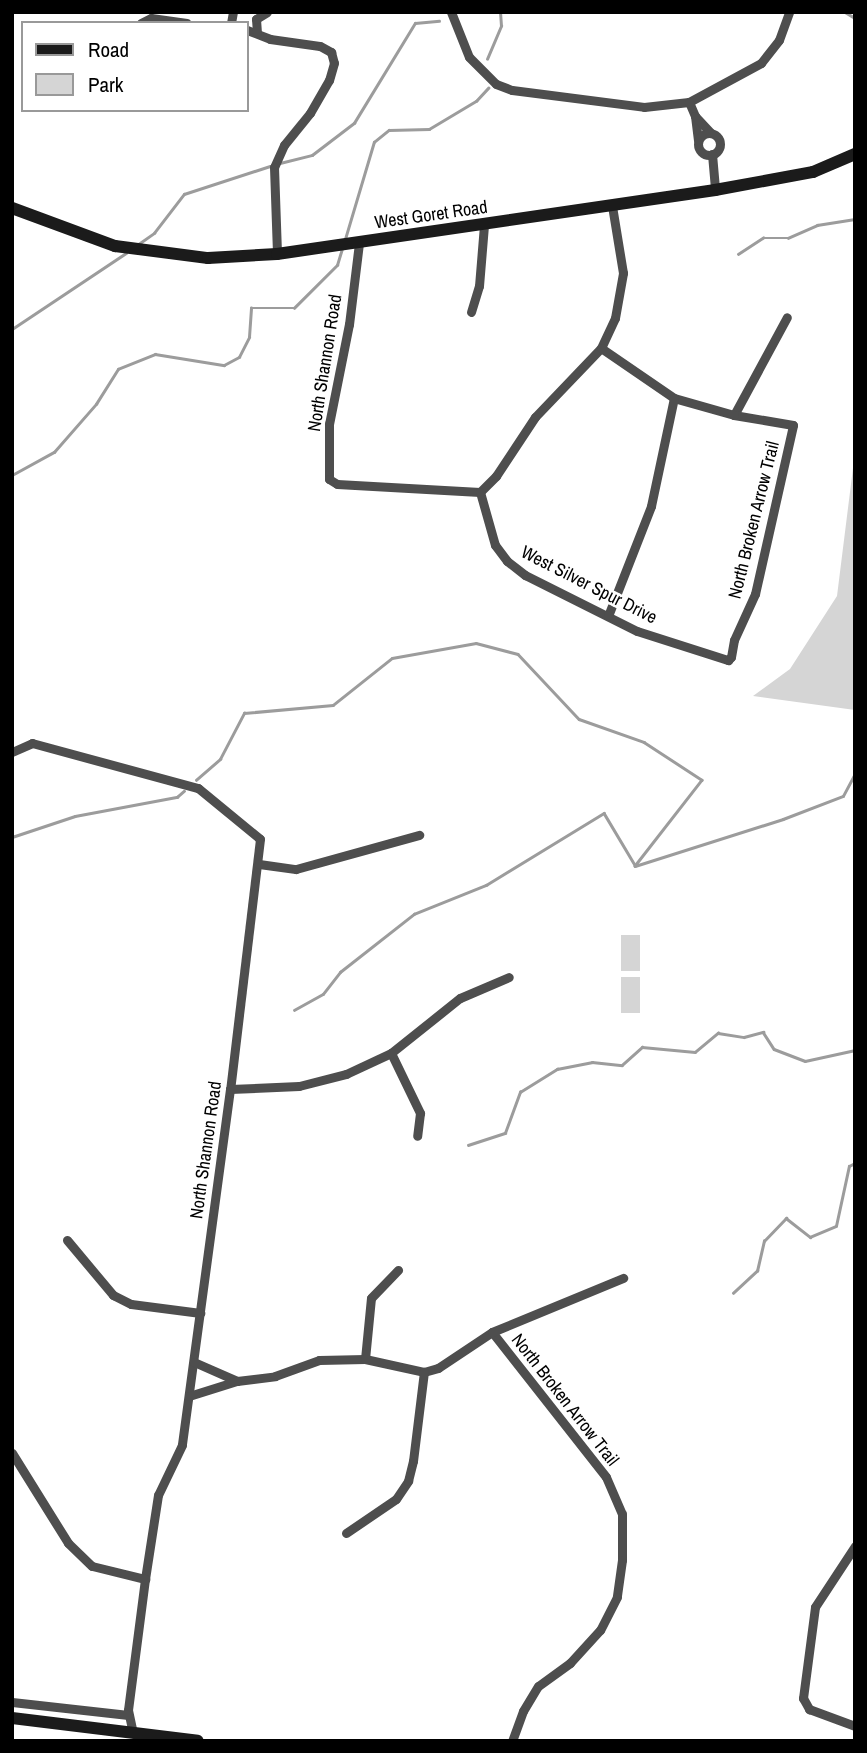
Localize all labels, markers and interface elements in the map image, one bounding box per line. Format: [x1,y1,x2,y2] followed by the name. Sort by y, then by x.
[21,21,248,112] legend
[88,35,129,64] text: Road
[88,70,123,99] text: Park
[373,196,489,234] street label: West Goret Road
[303,293,347,433] street label: North Shannon Road
[724,438,784,602] street label: North Broken Arrow Trail
[517,541,661,629] street label: West Silver Spur Drive
[186,1080,226,1220] street label: North Shannon Road
[506,1329,624,1471] street label: North Broken Arrow Trail

